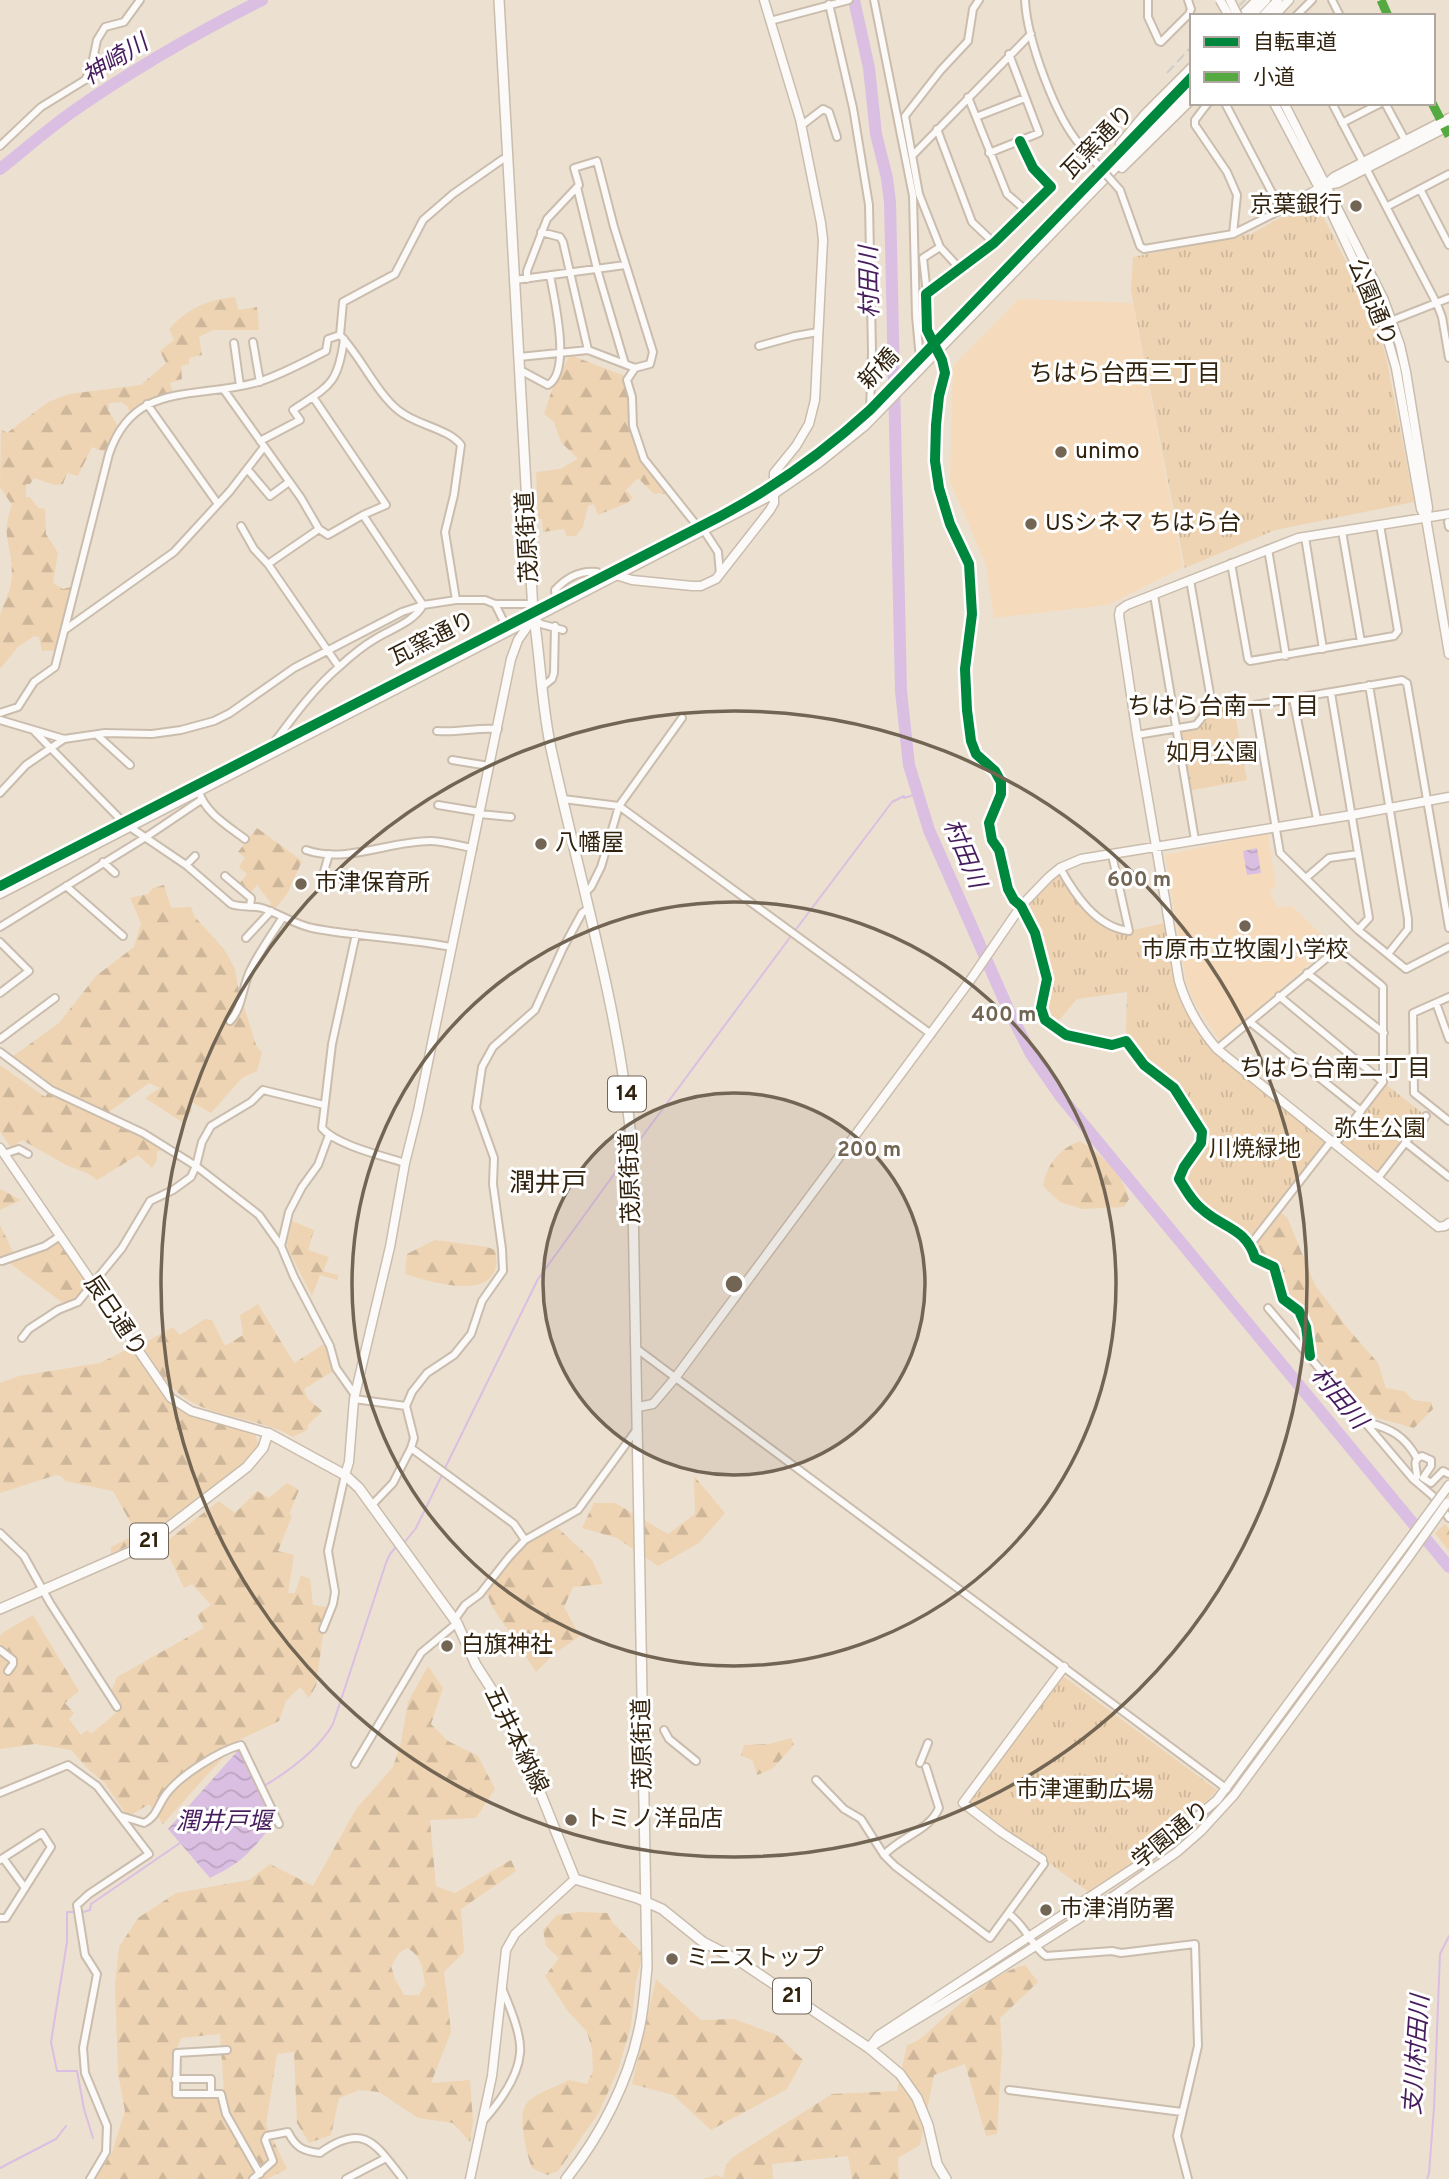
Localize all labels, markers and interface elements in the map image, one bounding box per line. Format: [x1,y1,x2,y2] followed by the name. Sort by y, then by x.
[1190,14,1435,105] legend
[78,28,157,93] water label: 神崎川
[1253,30,1337,57] text: 自転車道
[1253,65,1295,92] text: 小道
[1057,100,1141,186] street label: 瓦窯通り
[1250,192,1342,221] place label: 京葉銀行
[1348,198,1364,214] marker: 京葉銀行
[855,243,887,318] water label: 村田川
[1340,255,1402,351] street label: 公園通り
[854,343,906,397] street label: 新橋
[1029,360,1221,390] district label: ちはら台西三丁目
[1075,438,1140,467] place label: unimo
[1053,444,1069,460] marker: unimo
[512,490,546,584] street label: 茂原街道
[1045,510,1241,539] place label: USシネマ ちはら台
[1023,516,1039,532] marker: USシネマ ちはら台
[385,606,481,674] street label: 瓦窯通り
[1127,693,1319,723] district label: ちはら台南一丁目
[1166,740,1258,769] park label: 如月公園
[935,815,992,896] water label: 村田川
[555,830,624,859] place label: 八幡屋
[533,836,549,852] marker: 八幡屋
[1107,867,1171,894] text: 600 m
[315,870,430,899] place label: 市津保育所
[293,876,309,892] marker: 市津保育所
[1237,918,1253,934] marker: 市原市立牧園小学校
[1142,937,1349,966] place label: 市原市立牧園小学校
[972,1002,1036,1029] text: 400 m
[1239,1055,1431,1085] district label: ちはら台南二丁目
[608,1076,646,1112] road number: 14
[1334,1116,1426,1145] park label: 弥生公園
[616,1132,648,1224] street label: 茂原街道
[1209,1136,1301,1165] park label: 川焼緑地
[837,1137,901,1164] text: 200 m
[509,1168,587,1201] district label: 潤井戸
[76,1271,152,1363] street label: 辰巳通り
[722,1272,746,1296] centre of rings
[1303,1362,1375,1439] water label: 村田川
[130,1524,168,1558] road number: 21
[461,1632,553,1661] place label: 白旗神社
[439,1638,455,1654] marker: 白旗神社
[477,1683,553,1799] street label: 五井本納線
[629,1698,659,1790] street label: 茂原街道
[1016,1777,1154,1806] park label: 市津運動広場
[1127,1796,1217,1876] street label: 学園通り
[585,1806,723,1835] place label: トミノ洋品店
[176,1808,276,1838] water label: 潤井戸堰
[563,1812,579,1828] marker: トミノ洋品店
[1060,1896,1175,1925] place label: 市津消防署
[1038,1902,1054,1918] marker: 市津消防署
[686,1945,824,1974] place label: ミニストップ
[664,1951,680,1967] marker: ミニストップ
[773,1979,811,2014] road number: 21
[1399,1991,1437,2116] water label: 支川村田川

